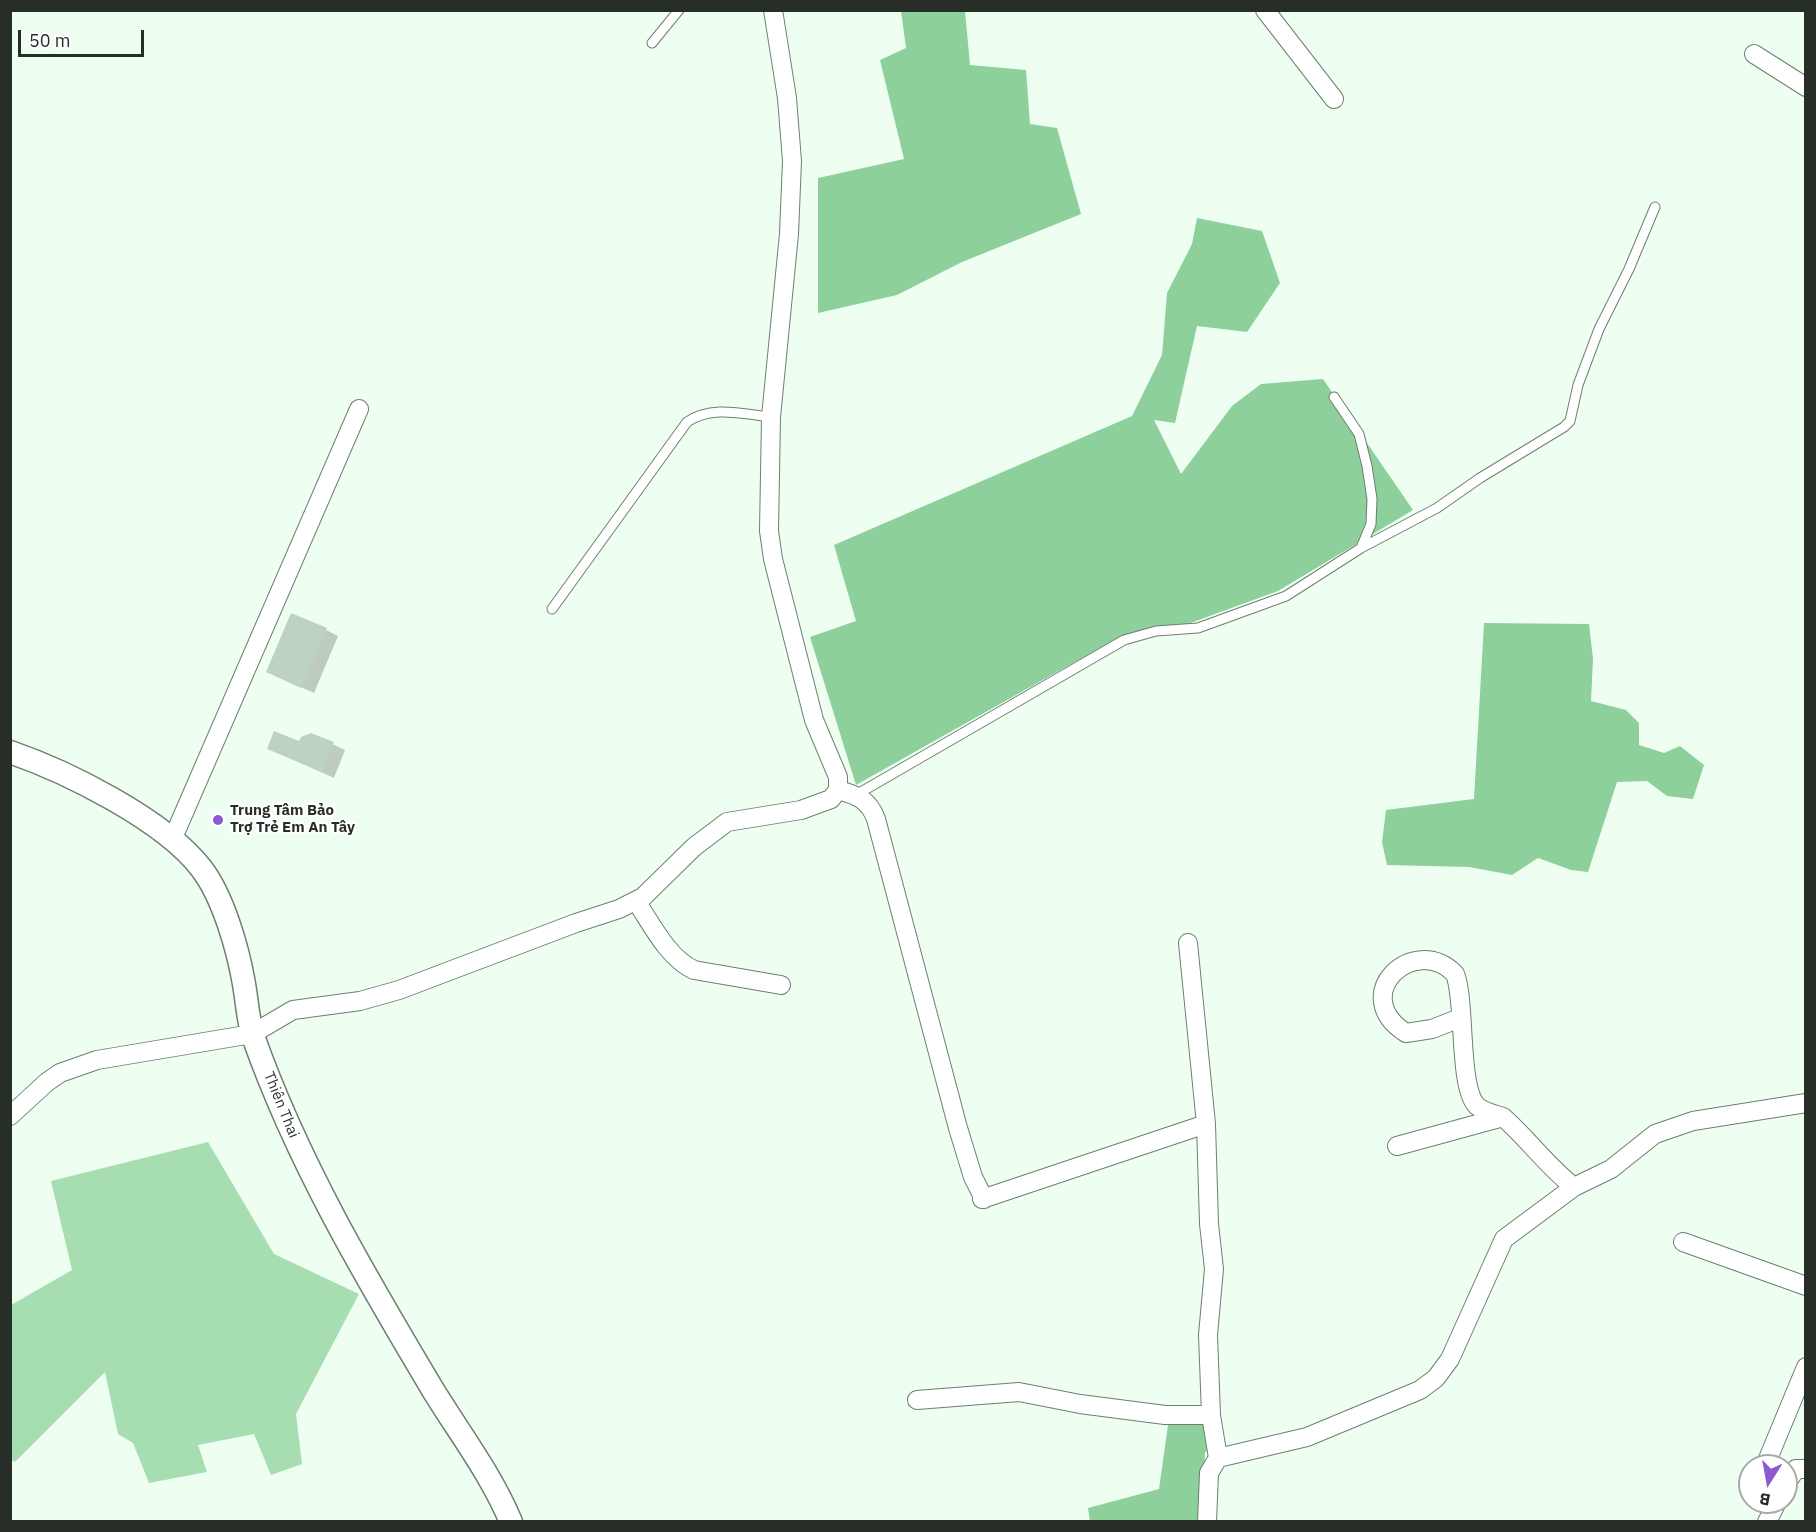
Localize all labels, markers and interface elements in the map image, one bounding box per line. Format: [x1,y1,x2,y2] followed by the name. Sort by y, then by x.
[21,18,147,56] scale bar
[29,29,71,52] text: 50 m
[230,802,355,837] place label: Trung Tâm Bảo Trợ Trẻ Em An Tây
[211,813,225,827] marker: Trung Tâm Bảo Trợ Trẻ Em An Tây
[260,1069,302,1141] street label: Thiên Thai
[1738,1454,1798,1514] north arrow
[1758,1489,1772,1511] text: B

